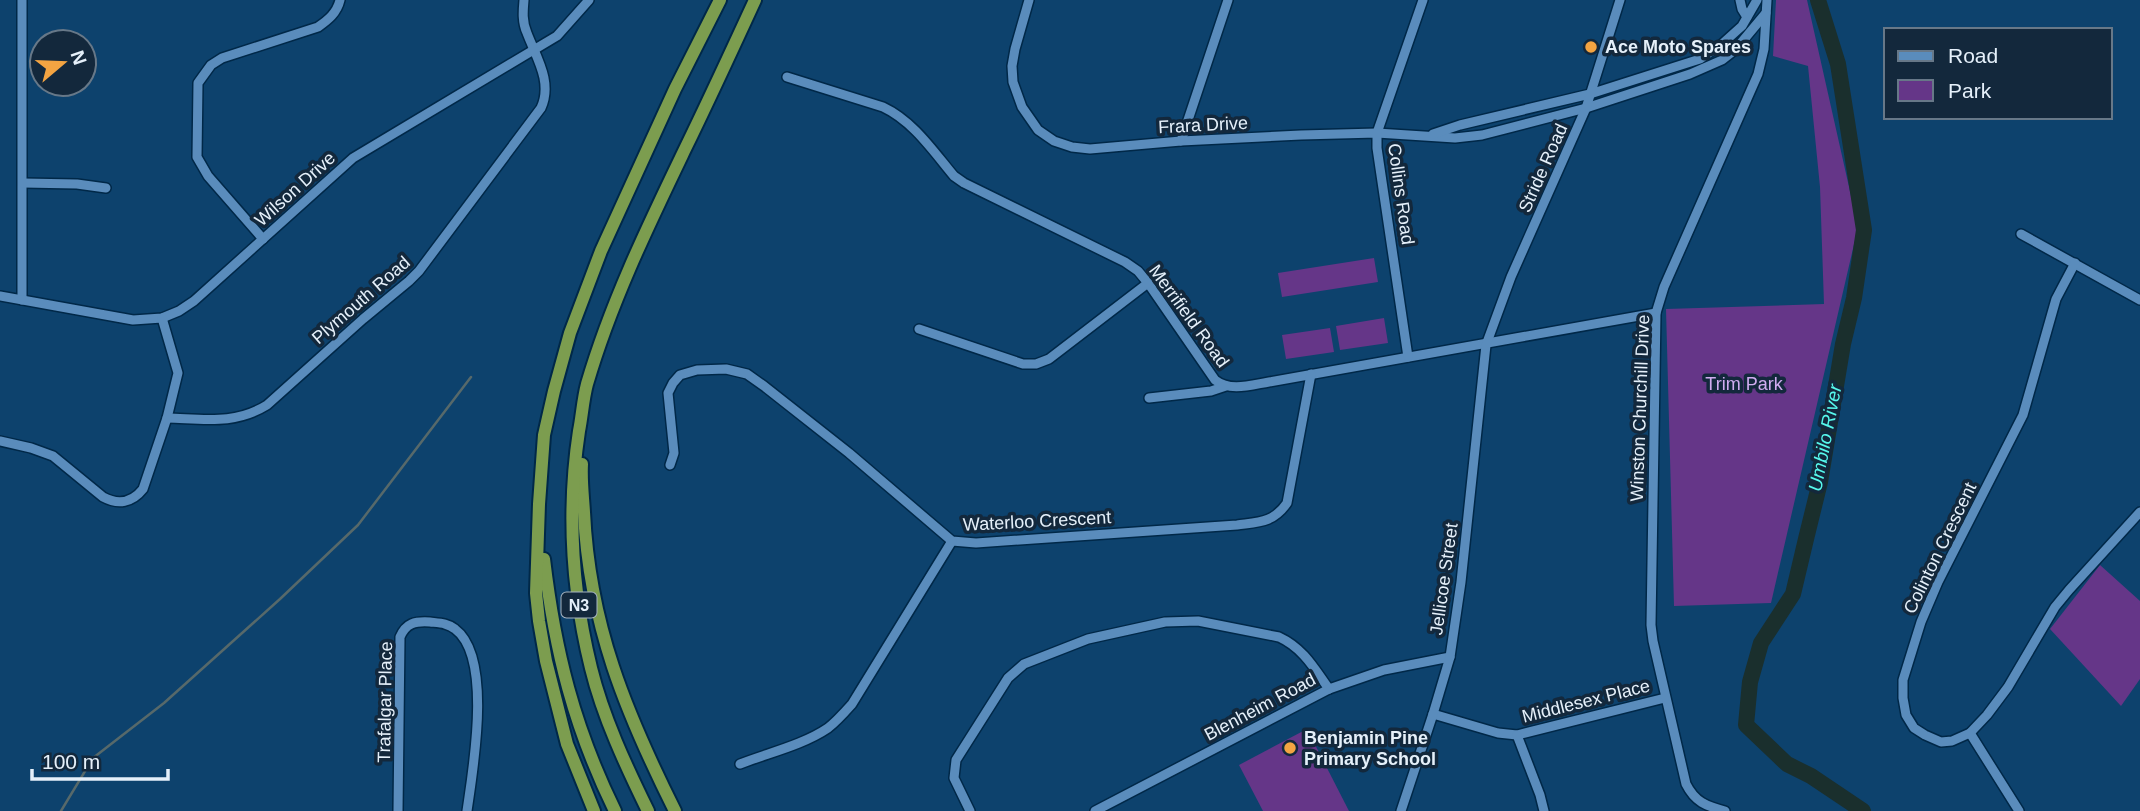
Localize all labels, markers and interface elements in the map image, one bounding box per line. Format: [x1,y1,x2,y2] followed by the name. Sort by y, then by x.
[28,28,98,98] north arrow
[1884,28,2112,119] legend
[1605,37,1751,57] place label: Ace Moto Spares
[1583,39,1599,55] marker: Ace Moto Spares
[1948,44,1998,67] text: Road
[66,48,91,68] text: N
[1948,79,1992,102] text: Park
[1158,113,1248,137] street label: Frara Drive
[1515,121,1571,215] street label: Stride Road
[1384,142,1418,246] street label: Collins Road
[251,148,339,230] street label: Wilson Drive
[308,252,414,348] street label: Plymouth Road
[1145,261,1233,371] street label: Merrifield Road
[1627,314,1653,502] street label: Winston Churchill Drive
[1705,374,1784,394] park label: Trim Park
[1804,382,1846,493] water label: Umbilo River
[1900,479,1980,617] street label: Colinton Crescent
[962,507,1112,535] street label: Waterloo Crescent
[1426,522,1462,636] street label: Jellicoe Street
[562,592,596,618] road number: N3
[374,641,396,763] street label: Trafalgar Place
[1201,669,1319,745] street label: Blenheim Road
[1520,675,1652,727] street label: Middlesex Place
[1304,728,1436,769] place label: Benjamin Pine Primary School
[32,738,168,782] scale bar
[1282,740,1298,756] marker: Benjamin Pine Primary School
[42,750,100,773] text: 100 m

